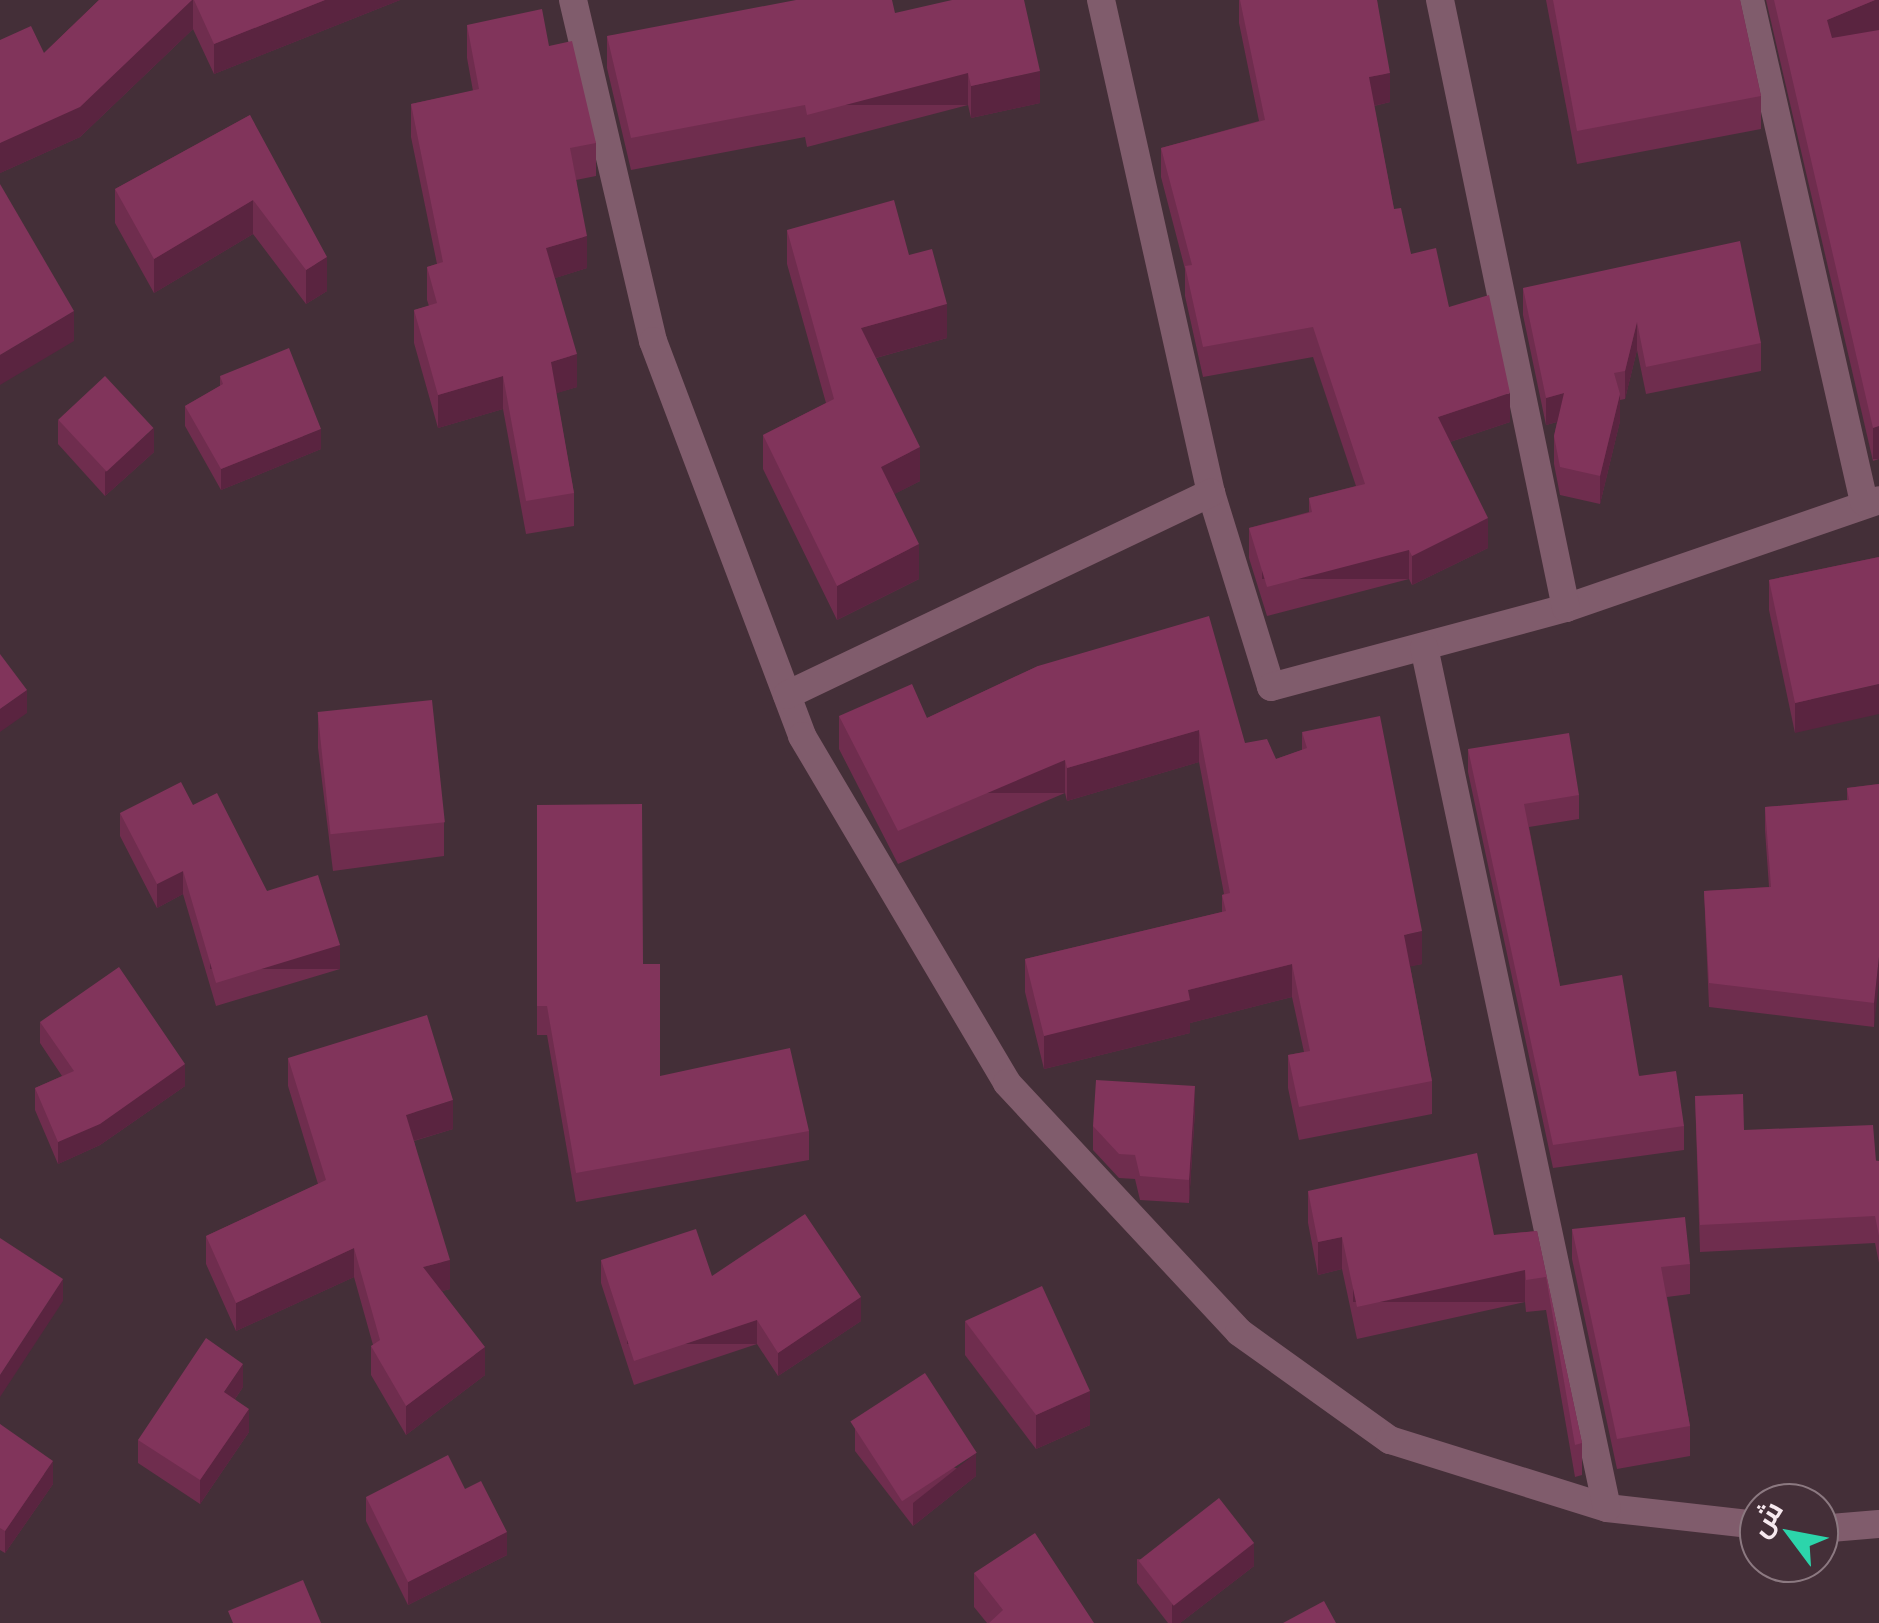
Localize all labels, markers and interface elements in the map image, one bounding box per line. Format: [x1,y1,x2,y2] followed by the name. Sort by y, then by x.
[1739,1483,1839,1583] north arrow
[1741,1494,1789,1542] text: ش

